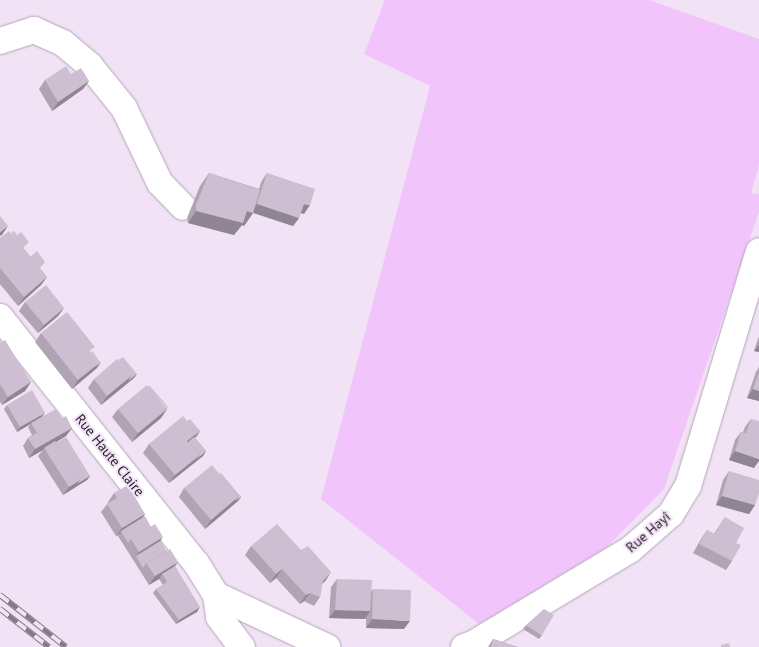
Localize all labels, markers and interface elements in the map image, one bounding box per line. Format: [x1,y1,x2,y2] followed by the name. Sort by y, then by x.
[72,411,148,499] street label: Rue Haute Claire
[622,508,674,556] street label: Rue Hayî

